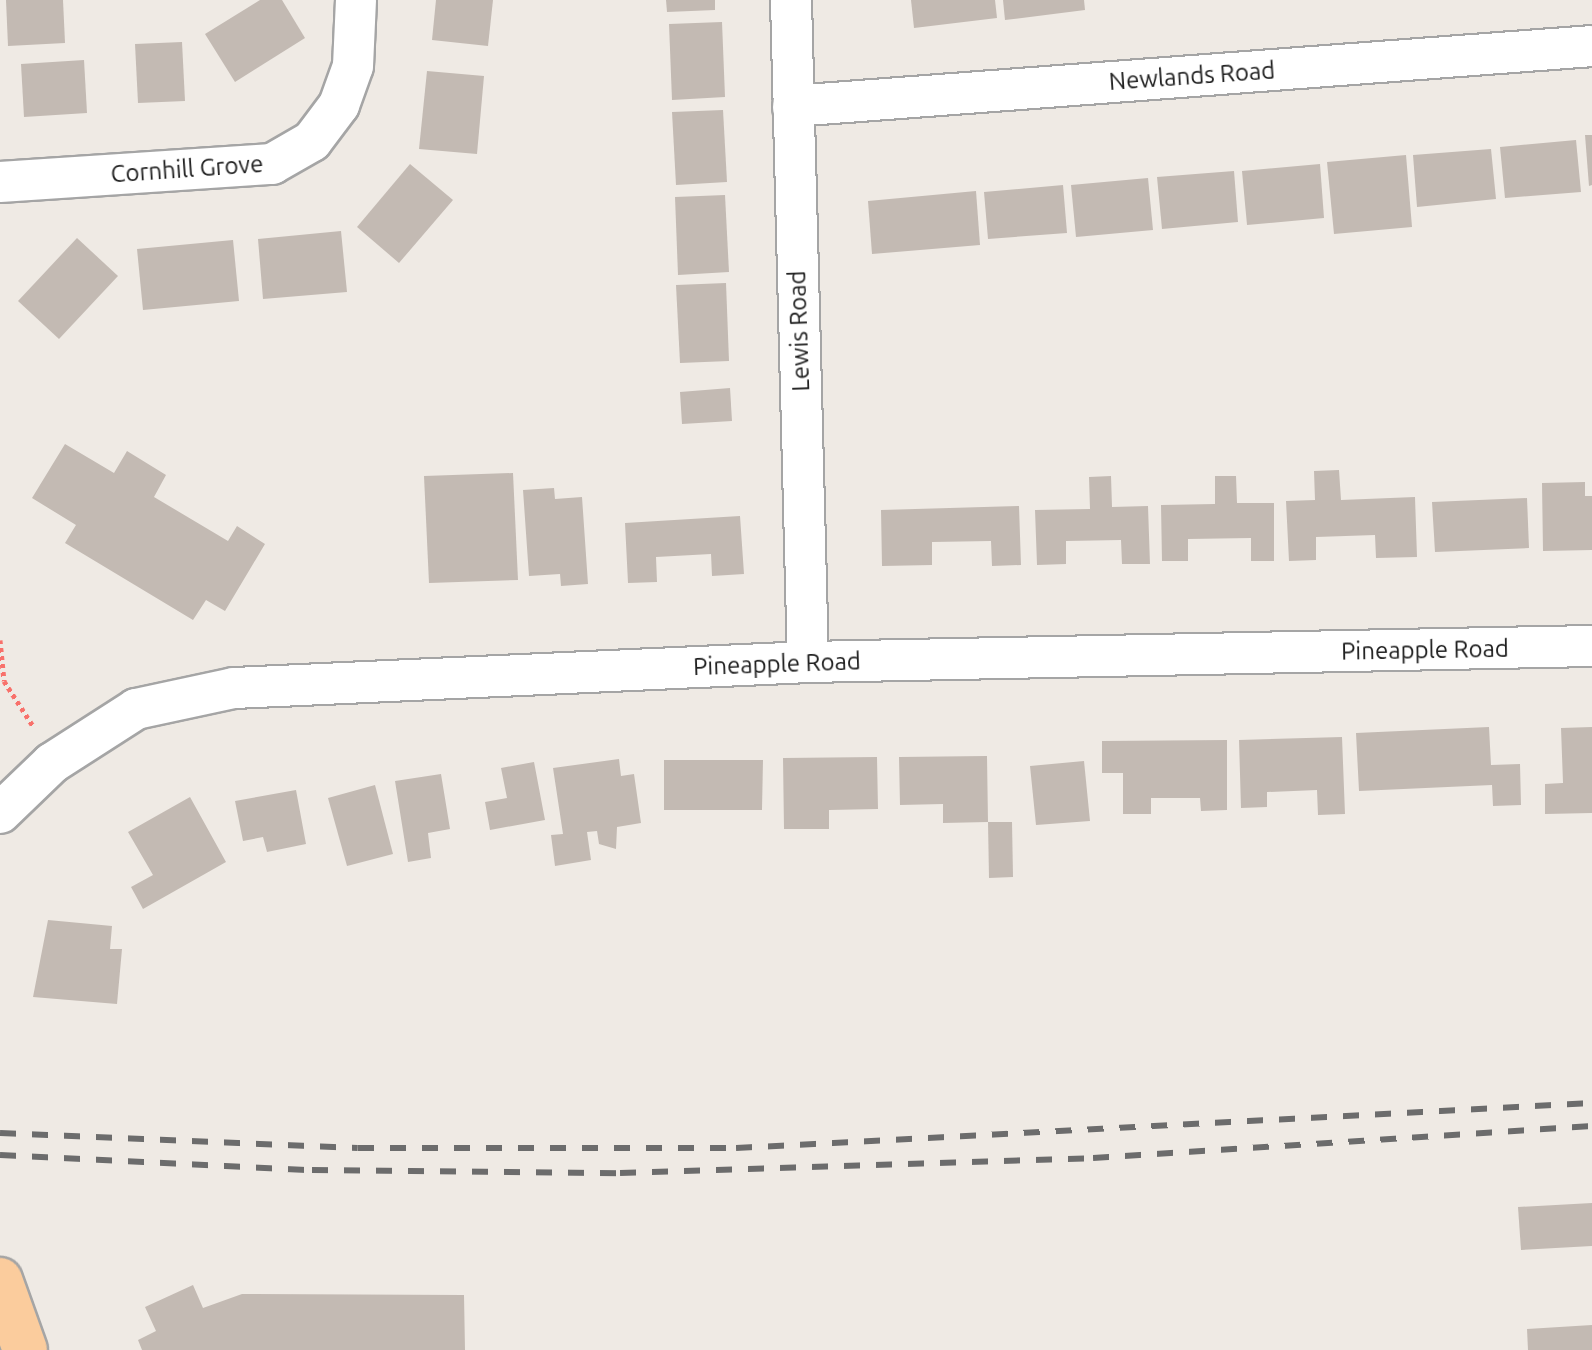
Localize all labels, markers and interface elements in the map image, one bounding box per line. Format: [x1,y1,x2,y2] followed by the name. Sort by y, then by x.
[1108,56,1276,96] street label: Newlands Road
[110,149,264,189] street label: Cornhill Grove
[782,270,816,392] street label: Lewis Road
[1341,634,1509,666] street label: Pineapple Road
[693,647,861,681] street label: Pineapple Road

